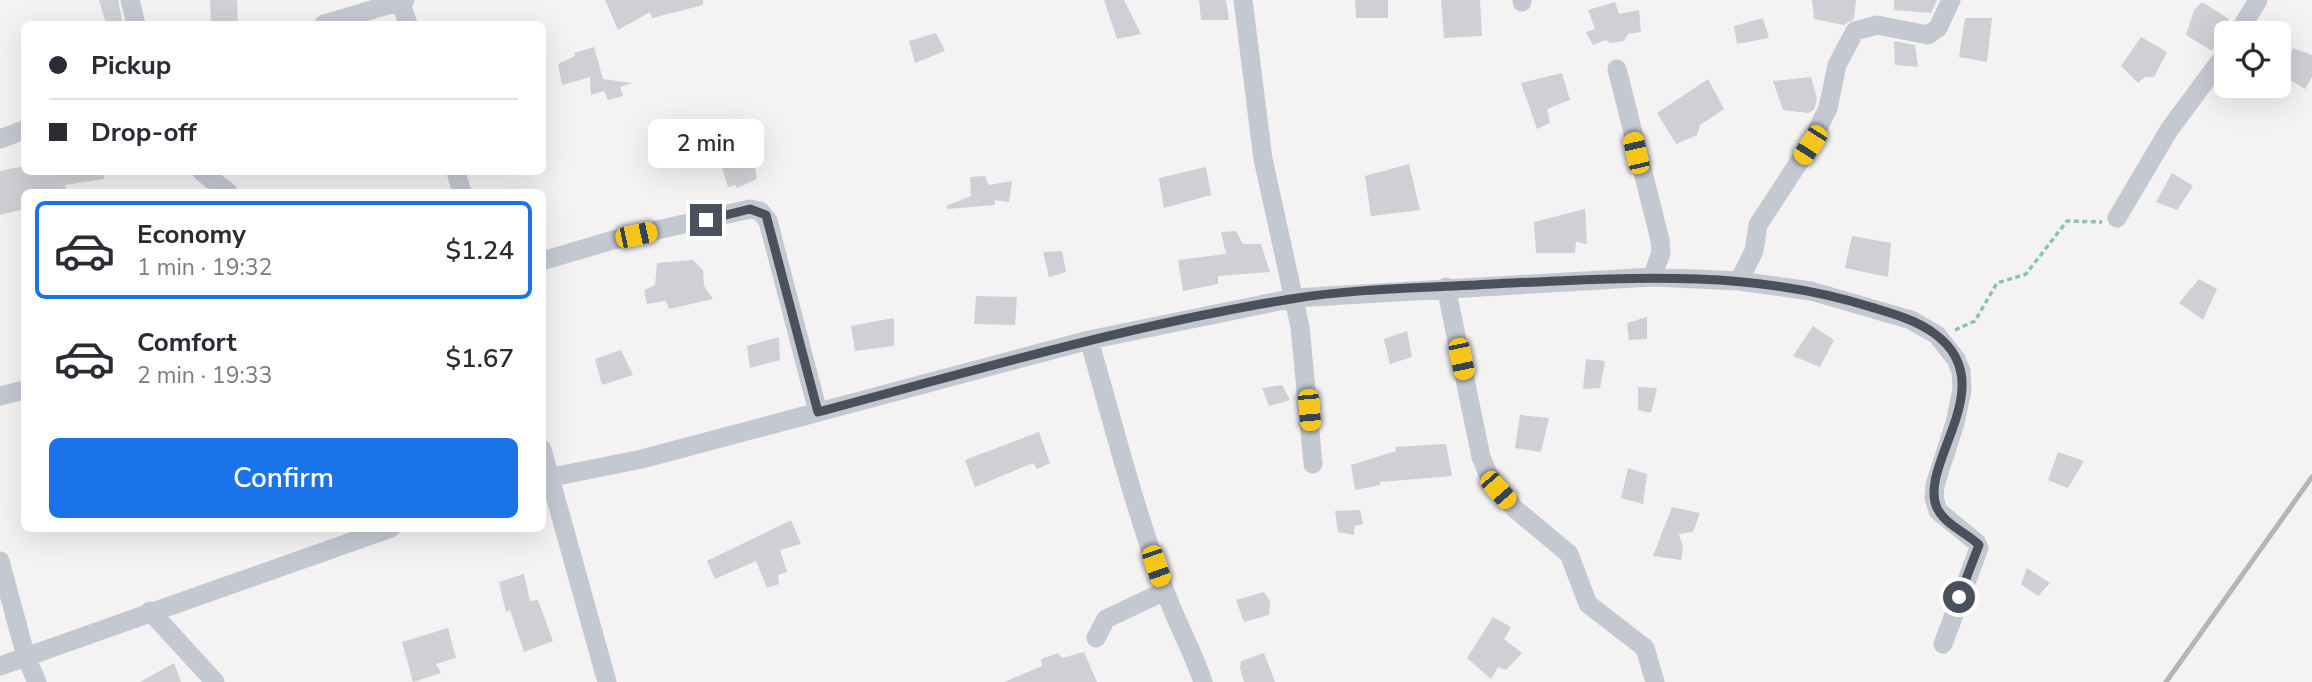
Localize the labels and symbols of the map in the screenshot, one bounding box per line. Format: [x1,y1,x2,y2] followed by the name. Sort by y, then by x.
[648,118,764,168] callout: 2 min
[1790,122,1831,168] car
[1622,130,1651,176] car
[690,204,722,236] route end
[614,220,659,250] car
[1447,336,1476,382] car
[1297,388,1322,432] car
[1477,467,1520,513] car
[1140,543,1173,589] car
[1943,581,1975,613] route start

